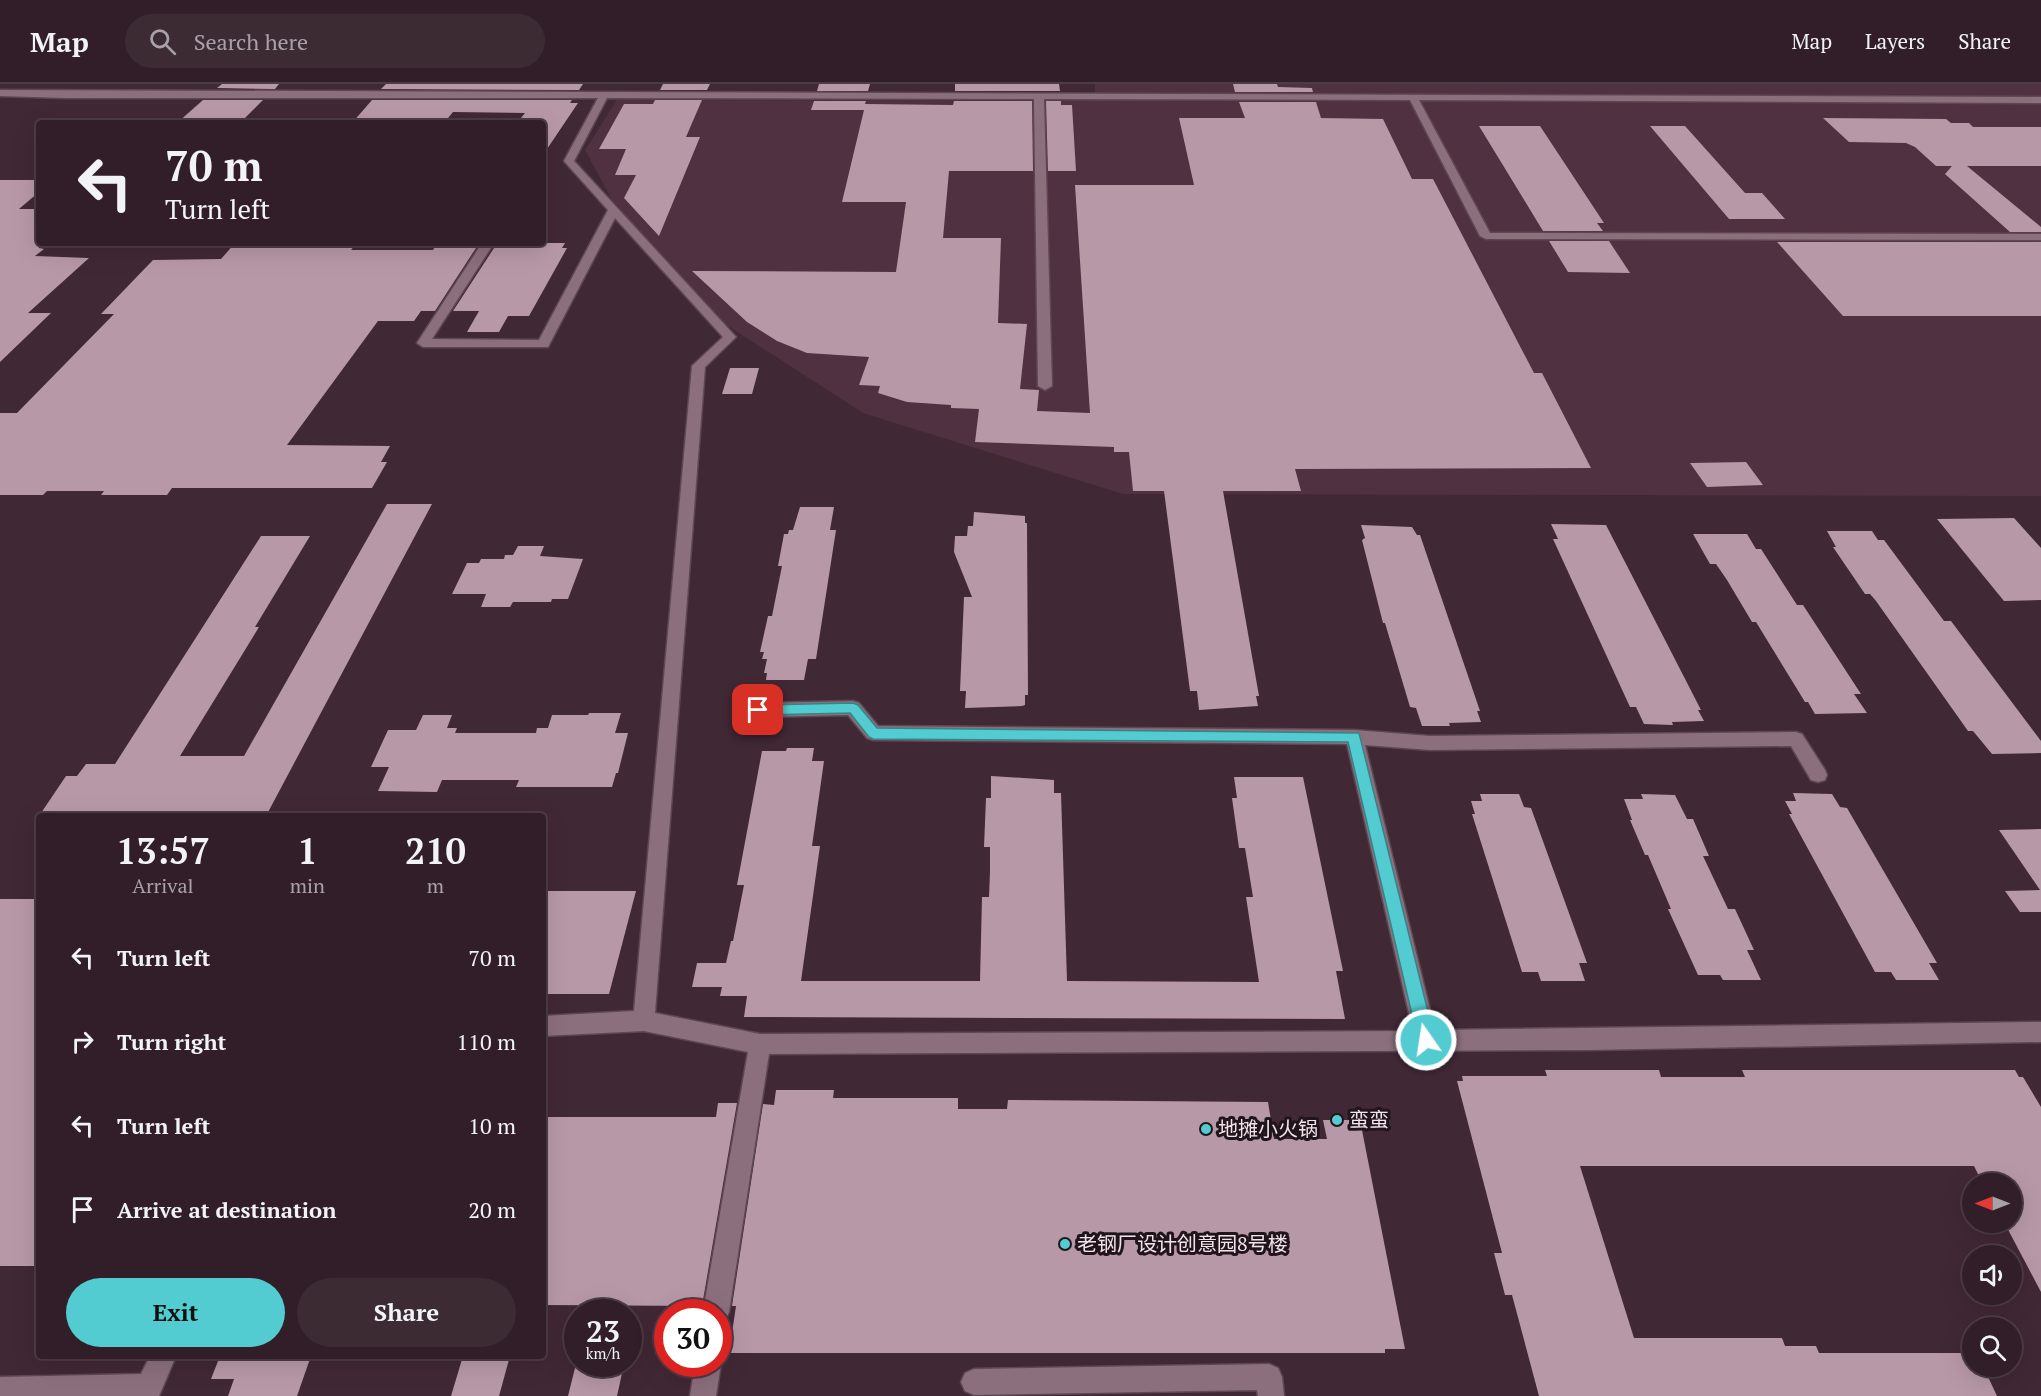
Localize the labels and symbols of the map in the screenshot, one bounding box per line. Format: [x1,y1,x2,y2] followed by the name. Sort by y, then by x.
[732,684,783,735] pin
[1394,1008,1458,1072] position arrow
[1349,1106,1389,1133] place label: 蛮蛮
[1330,1113,1344,1127] marker: 蛮蛮
[1218,1115,1318,1142] place label: 地摊小火锅
[1199,1122,1213,1136] marker: 地摊小火锅
[1962,1173,2022,1233] north arrow
[1077,1230,1288,1257] place label: 老钢厂设计创意园8号楼
[1058,1237,1072,1251] marker: 老钢厂设计创意园8号楼
[654,1299,732,1377] speed limit sign: 30

